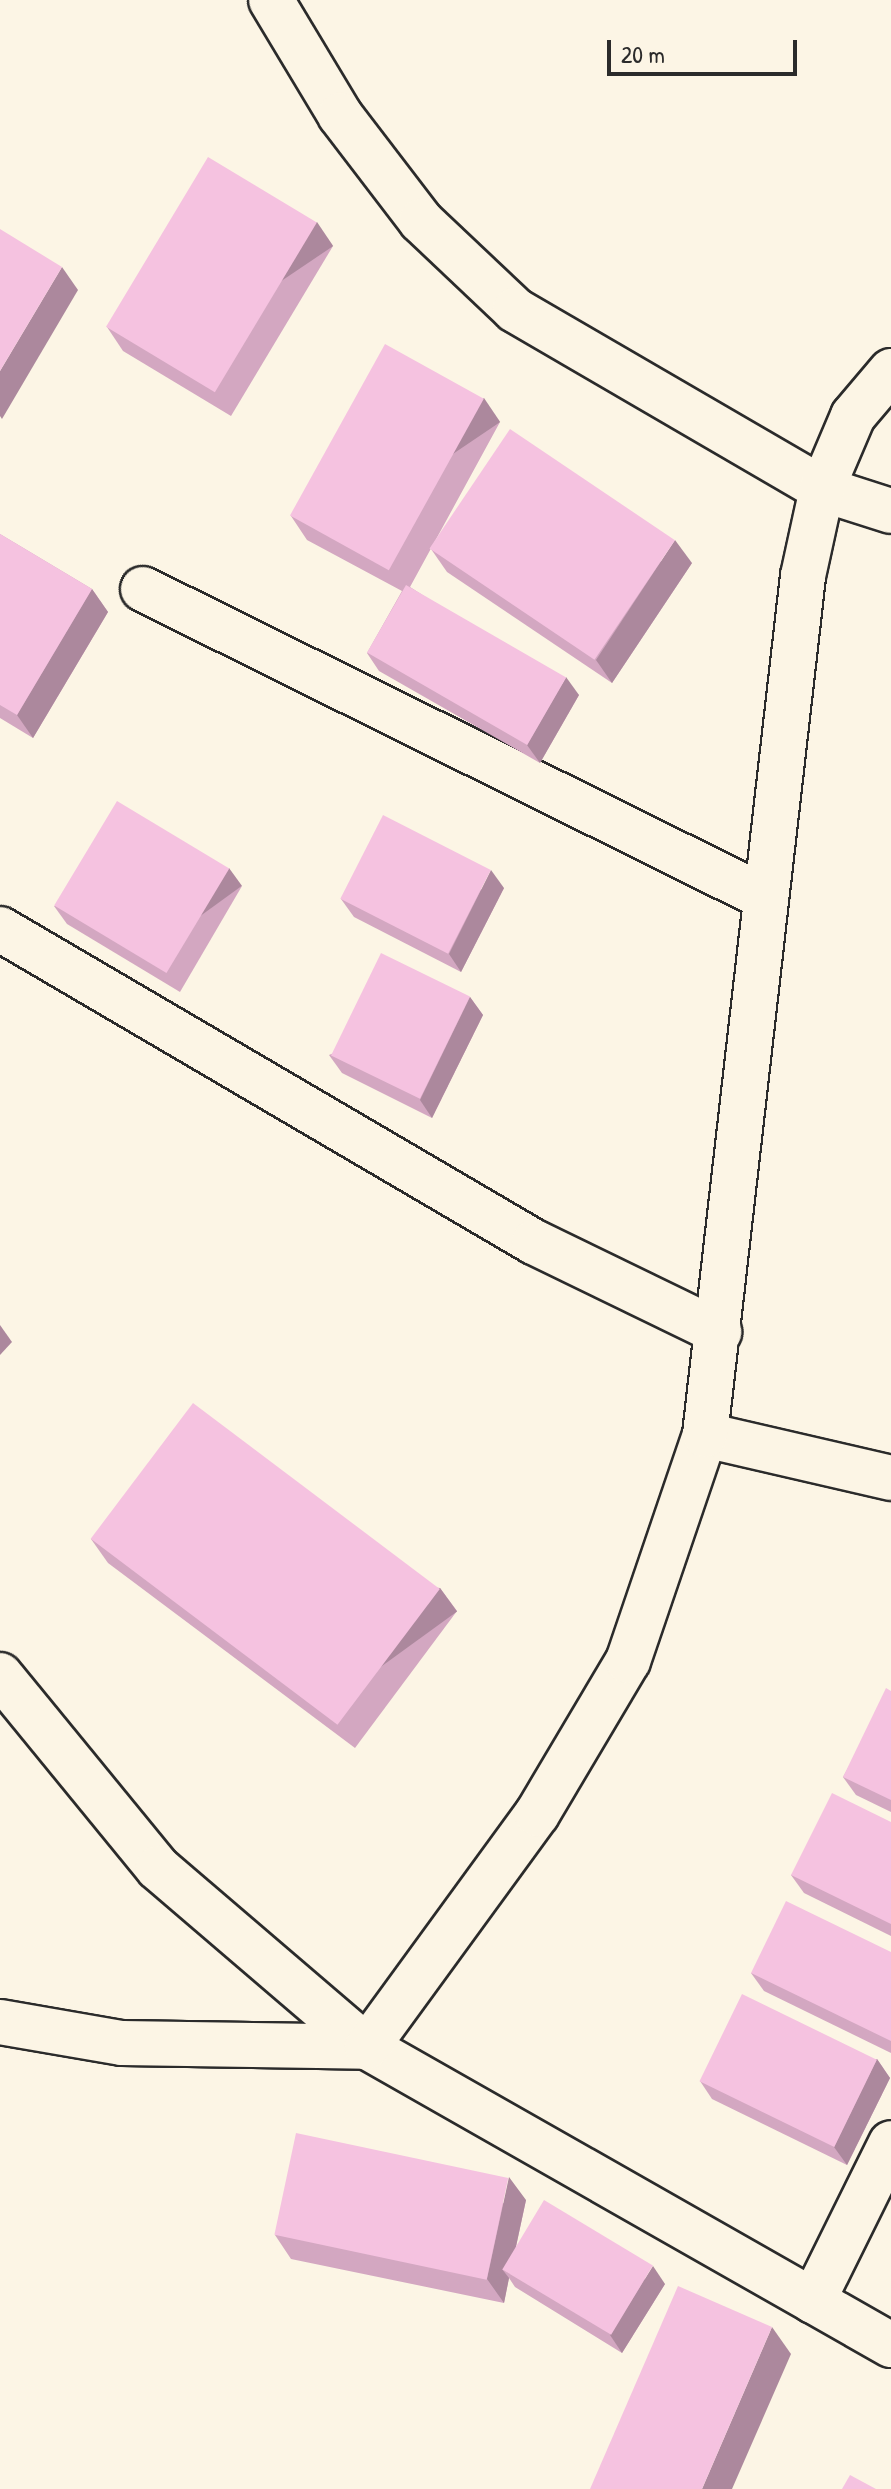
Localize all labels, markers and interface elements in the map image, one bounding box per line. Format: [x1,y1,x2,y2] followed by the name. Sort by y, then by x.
[611,24,801,74] scale bar
[621,38,665,70] text: 20 m

